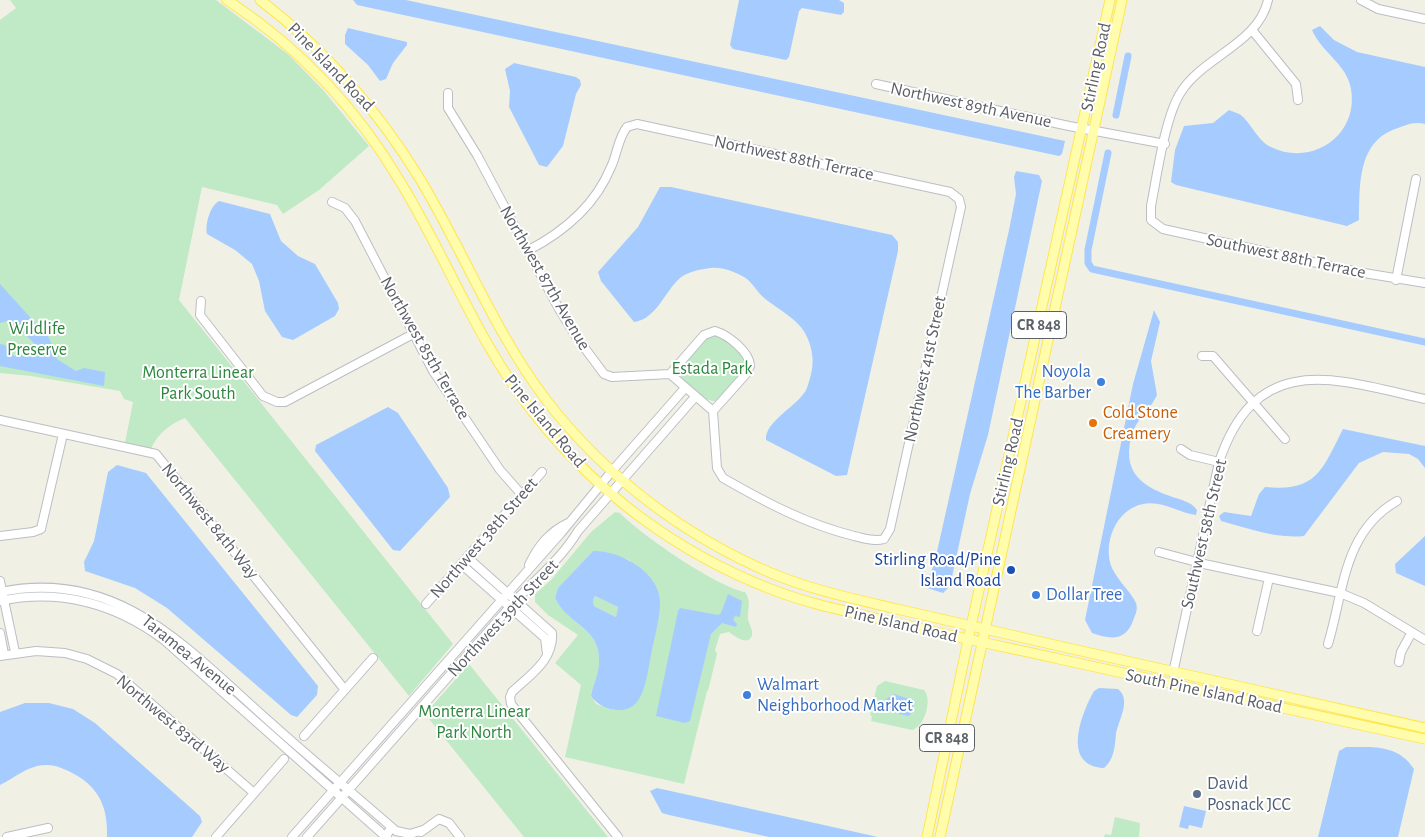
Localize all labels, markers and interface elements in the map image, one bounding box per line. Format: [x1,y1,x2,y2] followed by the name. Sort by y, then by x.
[283,18,379,116] street label: Pine Island Road
[1076,21,1116,113] street label: Stirling Road
[888,77,1054,133] street label: Northwest 89th Avenue
[712,131,876,185] street label: Northwest 88th Terrace
[495,202,595,354] street label: Northwest 87th Avenue
[1204,229,1368,283] street label: Southwest 88th Terrace
[375,273,475,423] street label: Northwest 85th Terrace
[899,294,951,444] street label: Northwest 41st Street
[1012,312,1066,338] road number: CR 848
[7,318,67,360] park label: Wildlife Preserve
[671,358,753,380] park label: Estada Park
[1015,361,1091,404] place label: Noyola The Barber
[142,362,254,404] park label: Monterra Linear Park South
[500,370,590,472] street label: Pine Island Road
[1095,376,1107,388] marker: Noyola The Barber
[1103,402,1178,444] place label: Cold Stone Creamery
[987,416,1029,508] street label: Stirling Road
[1087,417,1099,429] marker: Cold Stone Creamery
[1176,457,1232,611] street label: Southwest 58th Street
[157,459,263,583] street label: Northwest 84th Way
[426,473,542,603] street label: Northwest 38th Street
[874,549,1001,592] place label: Stirling Road/Pine Island Road
[443,555,563,681] street label: Northwest 39th Street
[1005,564,1017,576] marker: Stirling Road/Pine Island Road
[1046,584,1122,606] place label: Dollar Tree
[1030,589,1042,601] marker: Dollar Tree
[842,601,960,647] street label: Pine Island Road
[137,610,241,700] street label: Taramea Avenue
[1124,664,1284,718] street label: South Pine Island Road
[112,670,234,778] street label: Northwest 83rd Way
[757,674,913,716] place label: Walmart Neighborhood Market
[741,689,753,701] marker: Walmart Neighborhood Market
[418,701,530,744] park label: Monterra Linear Park North
[920,724,974,751] road number: CR 848
[1207,773,1291,816] place label: David Posnack JCC
[1191,788,1203,800] marker: David Posnack JCC

